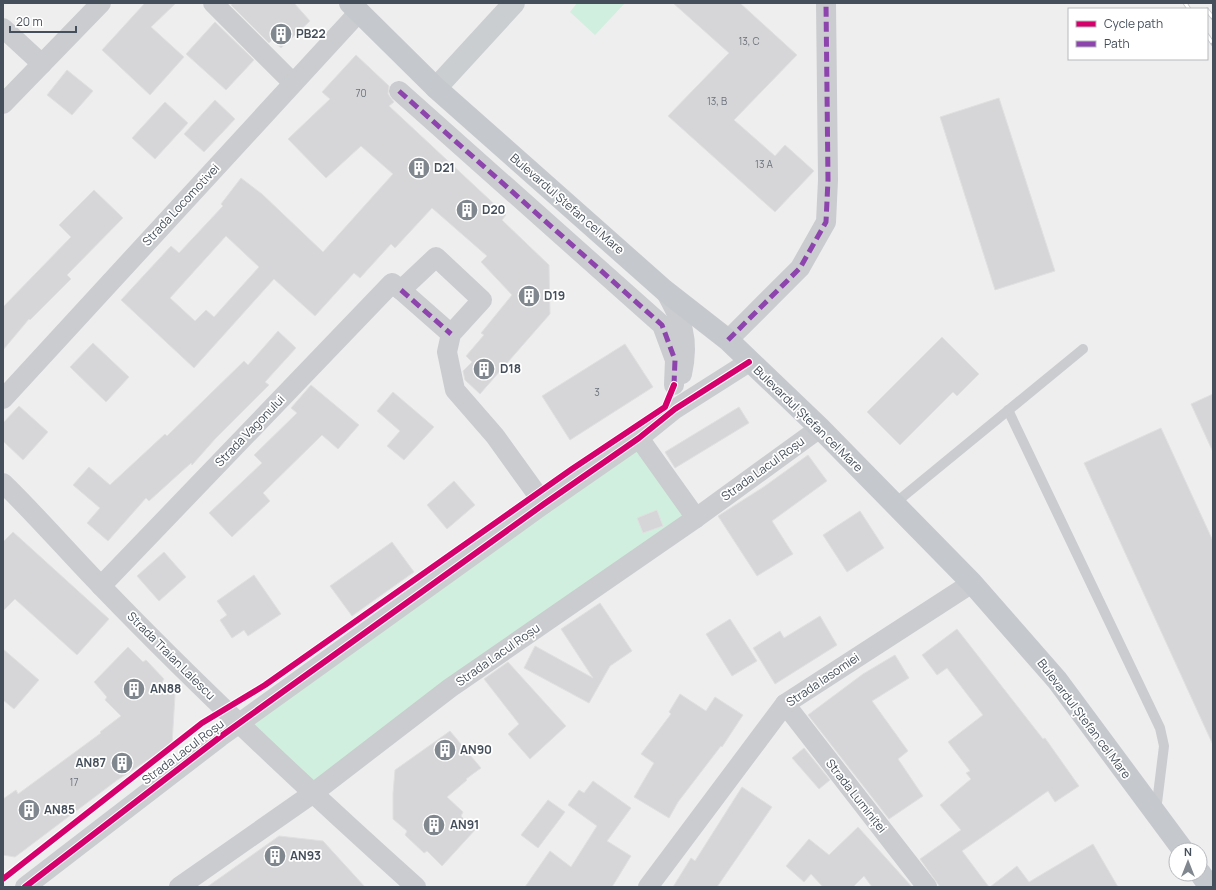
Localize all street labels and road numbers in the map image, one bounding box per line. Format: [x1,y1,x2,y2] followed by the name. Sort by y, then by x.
[507,149,628,258] street label: Bulevardul Ștefan cel Mare
[138,160,223,249] street label: Strada Locomotivei
[750,362,867,475] street label: Bulevardul Ștefan cel Mare
[211,391,288,470] street label: Strada Vagonului
[718,433,808,505] street label: Strada Lacul Roșu
[124,608,219,703] street label: Strada Traian Lalescu
[452,619,543,690] street label: Strada Lacul Roșu
[783,649,863,710] street label: Strada Iasomiei
[1034,655,1135,782] street label: Bulevardul Ștefan cel Mare
[138,715,227,788] street label: Strada Lacul Roșu
[822,755,891,836] street label: Strada Luminiței

